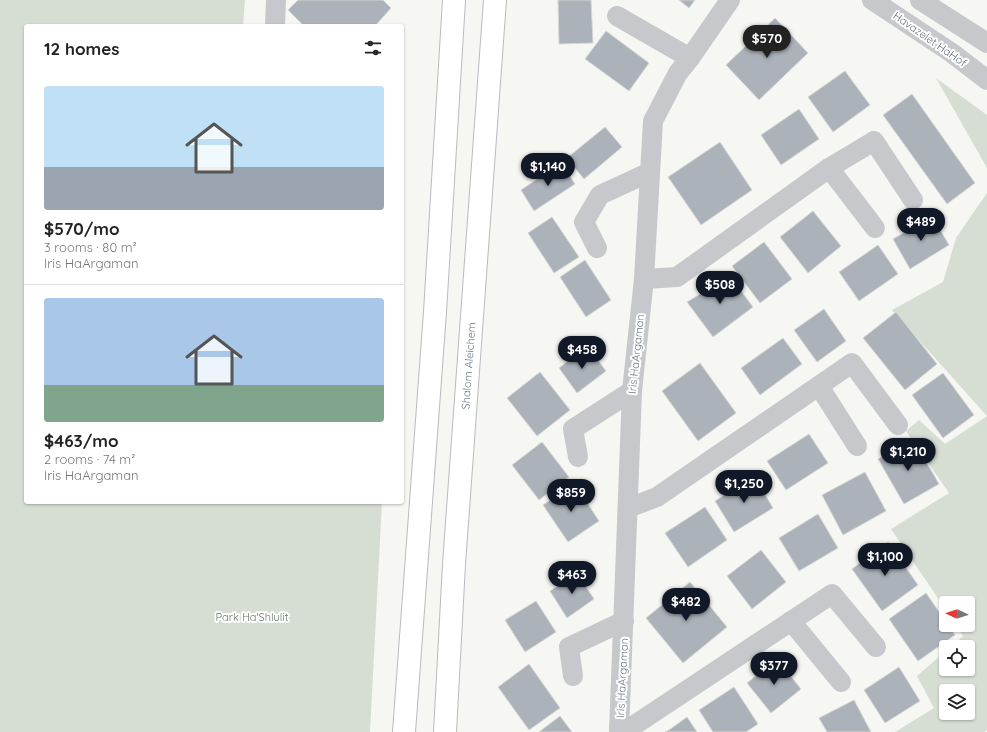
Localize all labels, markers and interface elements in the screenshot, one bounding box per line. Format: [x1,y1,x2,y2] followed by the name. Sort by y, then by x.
[890,8,970,70] street label: Havazelet HaHof
[743,25,791,59] pin: $570
[752,30,782,46] text: $570
[362,37,384,59] icon: filters
[44,38,120,59] text: 12 homes
[178,112,250,184] icon: home
[515,153,581,187] pin: $1,140
[530,158,566,174] text: $1,140
[897,208,945,242] pin: $489
[906,213,936,229] text: $489
[44,218,120,239] text: $570/mo
[44,239,137,255] text: 3 rooms · 80 m²
[44,255,139,271] text: Iris HaArgaman
[696,271,744,305] pin: $508
[705,276,735,292] text: $508
[625,313,647,395] street label: Iris HaArgaman
[458,322,479,410] street label: Shalom Aleichem
[178,324,250,396] icon: home
[558,336,606,370] pin: $458
[567,341,597,357] text: $458
[44,430,119,451] text: $463/mo
[875,438,941,472] pin: $1,210
[890,443,926,459] text: $1,210
[44,451,135,467] text: 2 rooms · 74 m²
[44,467,139,483] text: Iris HaArgaman
[711,470,777,504] pin: $1,250
[724,475,764,491] text: $1,250
[547,479,595,513] pin: $859
[556,484,586,500] text: $859
[852,543,918,577] pin: $1,100
[867,548,903,564] text: $1,100
[548,561,596,595] pin: $463
[557,566,587,582] text: $463
[662,588,710,622] pin: $482
[671,593,701,609] text: $482
[939,596,975,632] north arrow
[939,596,975,720] map controls
[216,610,289,624] park label: Park Ha'Shlulit
[613,638,631,718] street label: Iris HaArgaman
[939,640,975,676] button: locate
[750,652,798,686] pin: $377
[759,657,789,673] text: $377
[939,684,975,720] button: layers

